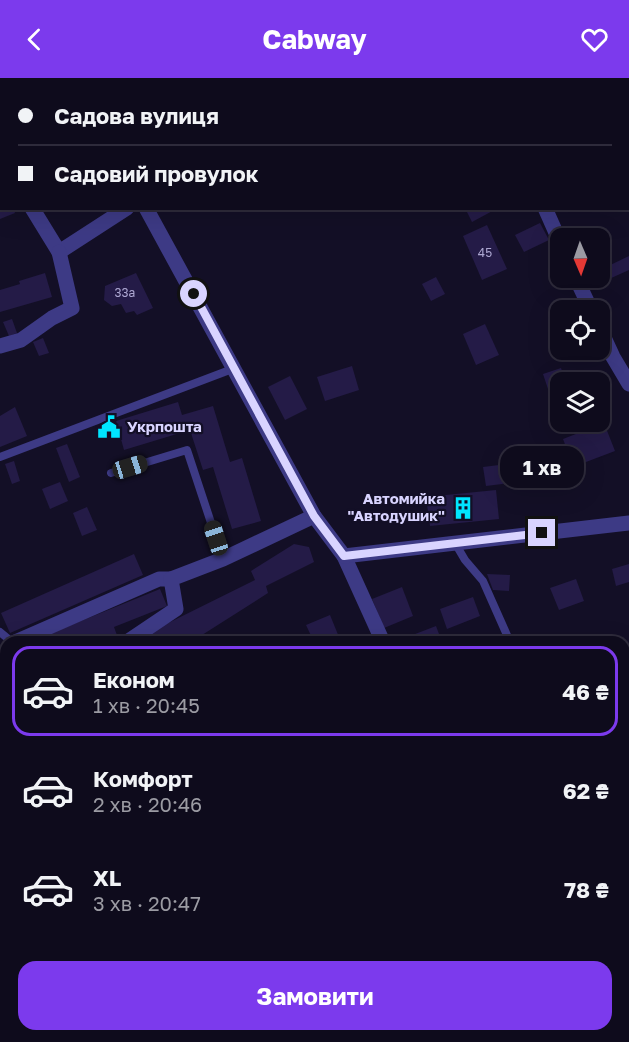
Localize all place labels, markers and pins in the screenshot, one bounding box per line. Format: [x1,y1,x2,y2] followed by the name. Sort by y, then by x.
[96,414,122,440] public building icon: Укрпошта
[127,417,202,435] place label: Укрпошта
[348,489,445,524] place label: Автомийка "Автодушик"
[450,495,476,521] building icon: Автомийка "Автодушик"

